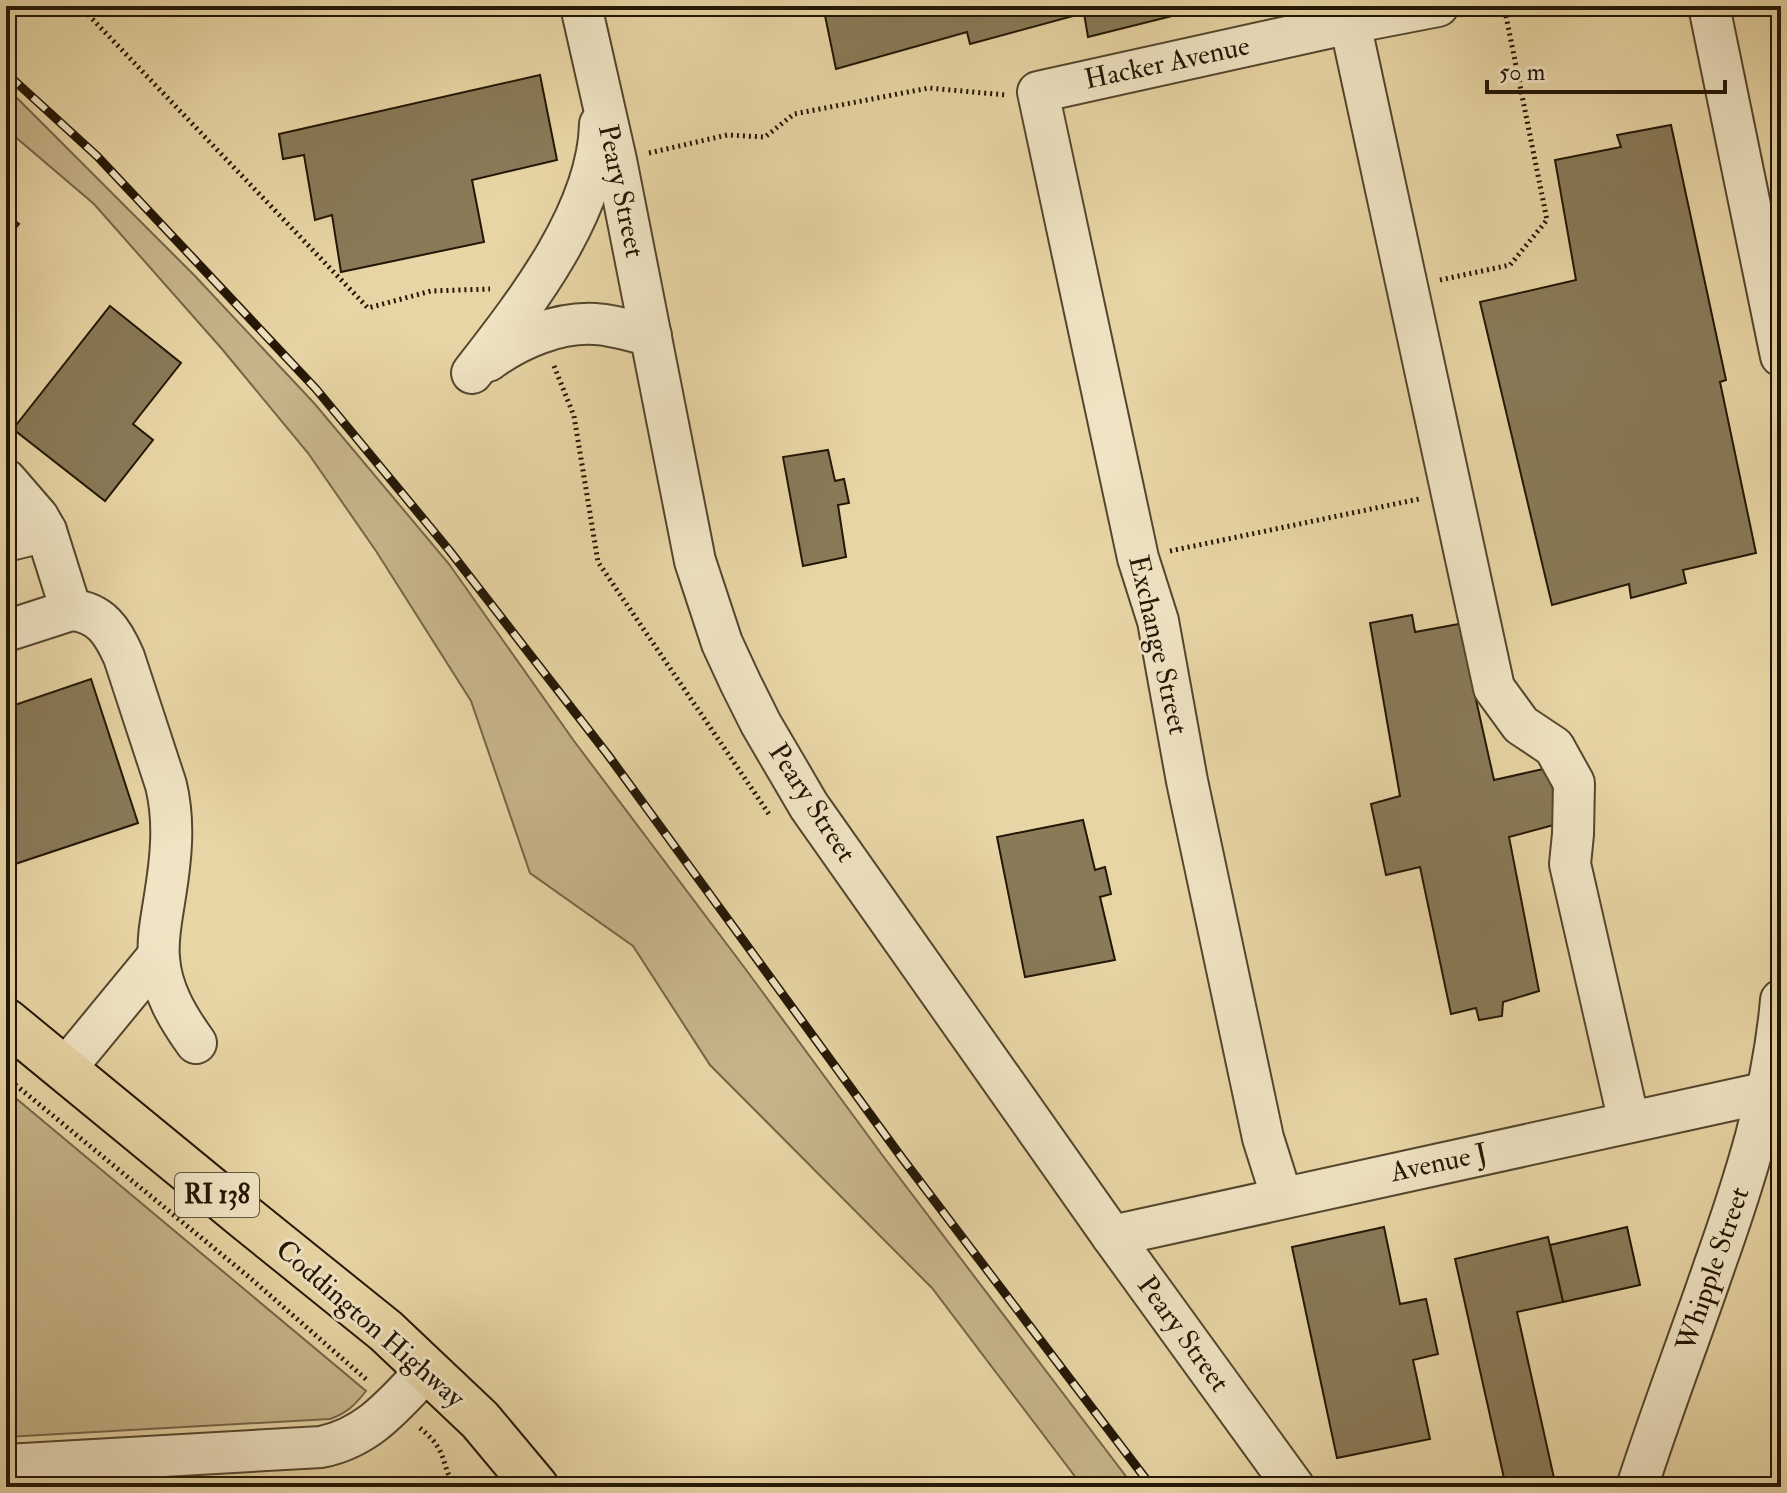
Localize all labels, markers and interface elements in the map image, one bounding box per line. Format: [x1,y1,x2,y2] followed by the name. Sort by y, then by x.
[1081,28,1253,98] street label: Hacker Avenue
[1487,44,1725,94] scale bar
[1499,57,1546,88] text: 50 m
[590,121,652,261] street label: Peary Street
[1120,552,1196,738] street label: Exchange Street
[761,737,863,869] street label: Peary Street
[1386,1136,1491,1191] street label: Avenue J
[175,1173,259,1217] road number: RI 138
[1668,1182,1757,1357] street label: Whipple Street
[268,1232,472,1416] street label: Coddington Highway
[1129,1269,1237,1399] street label: Peary Street

